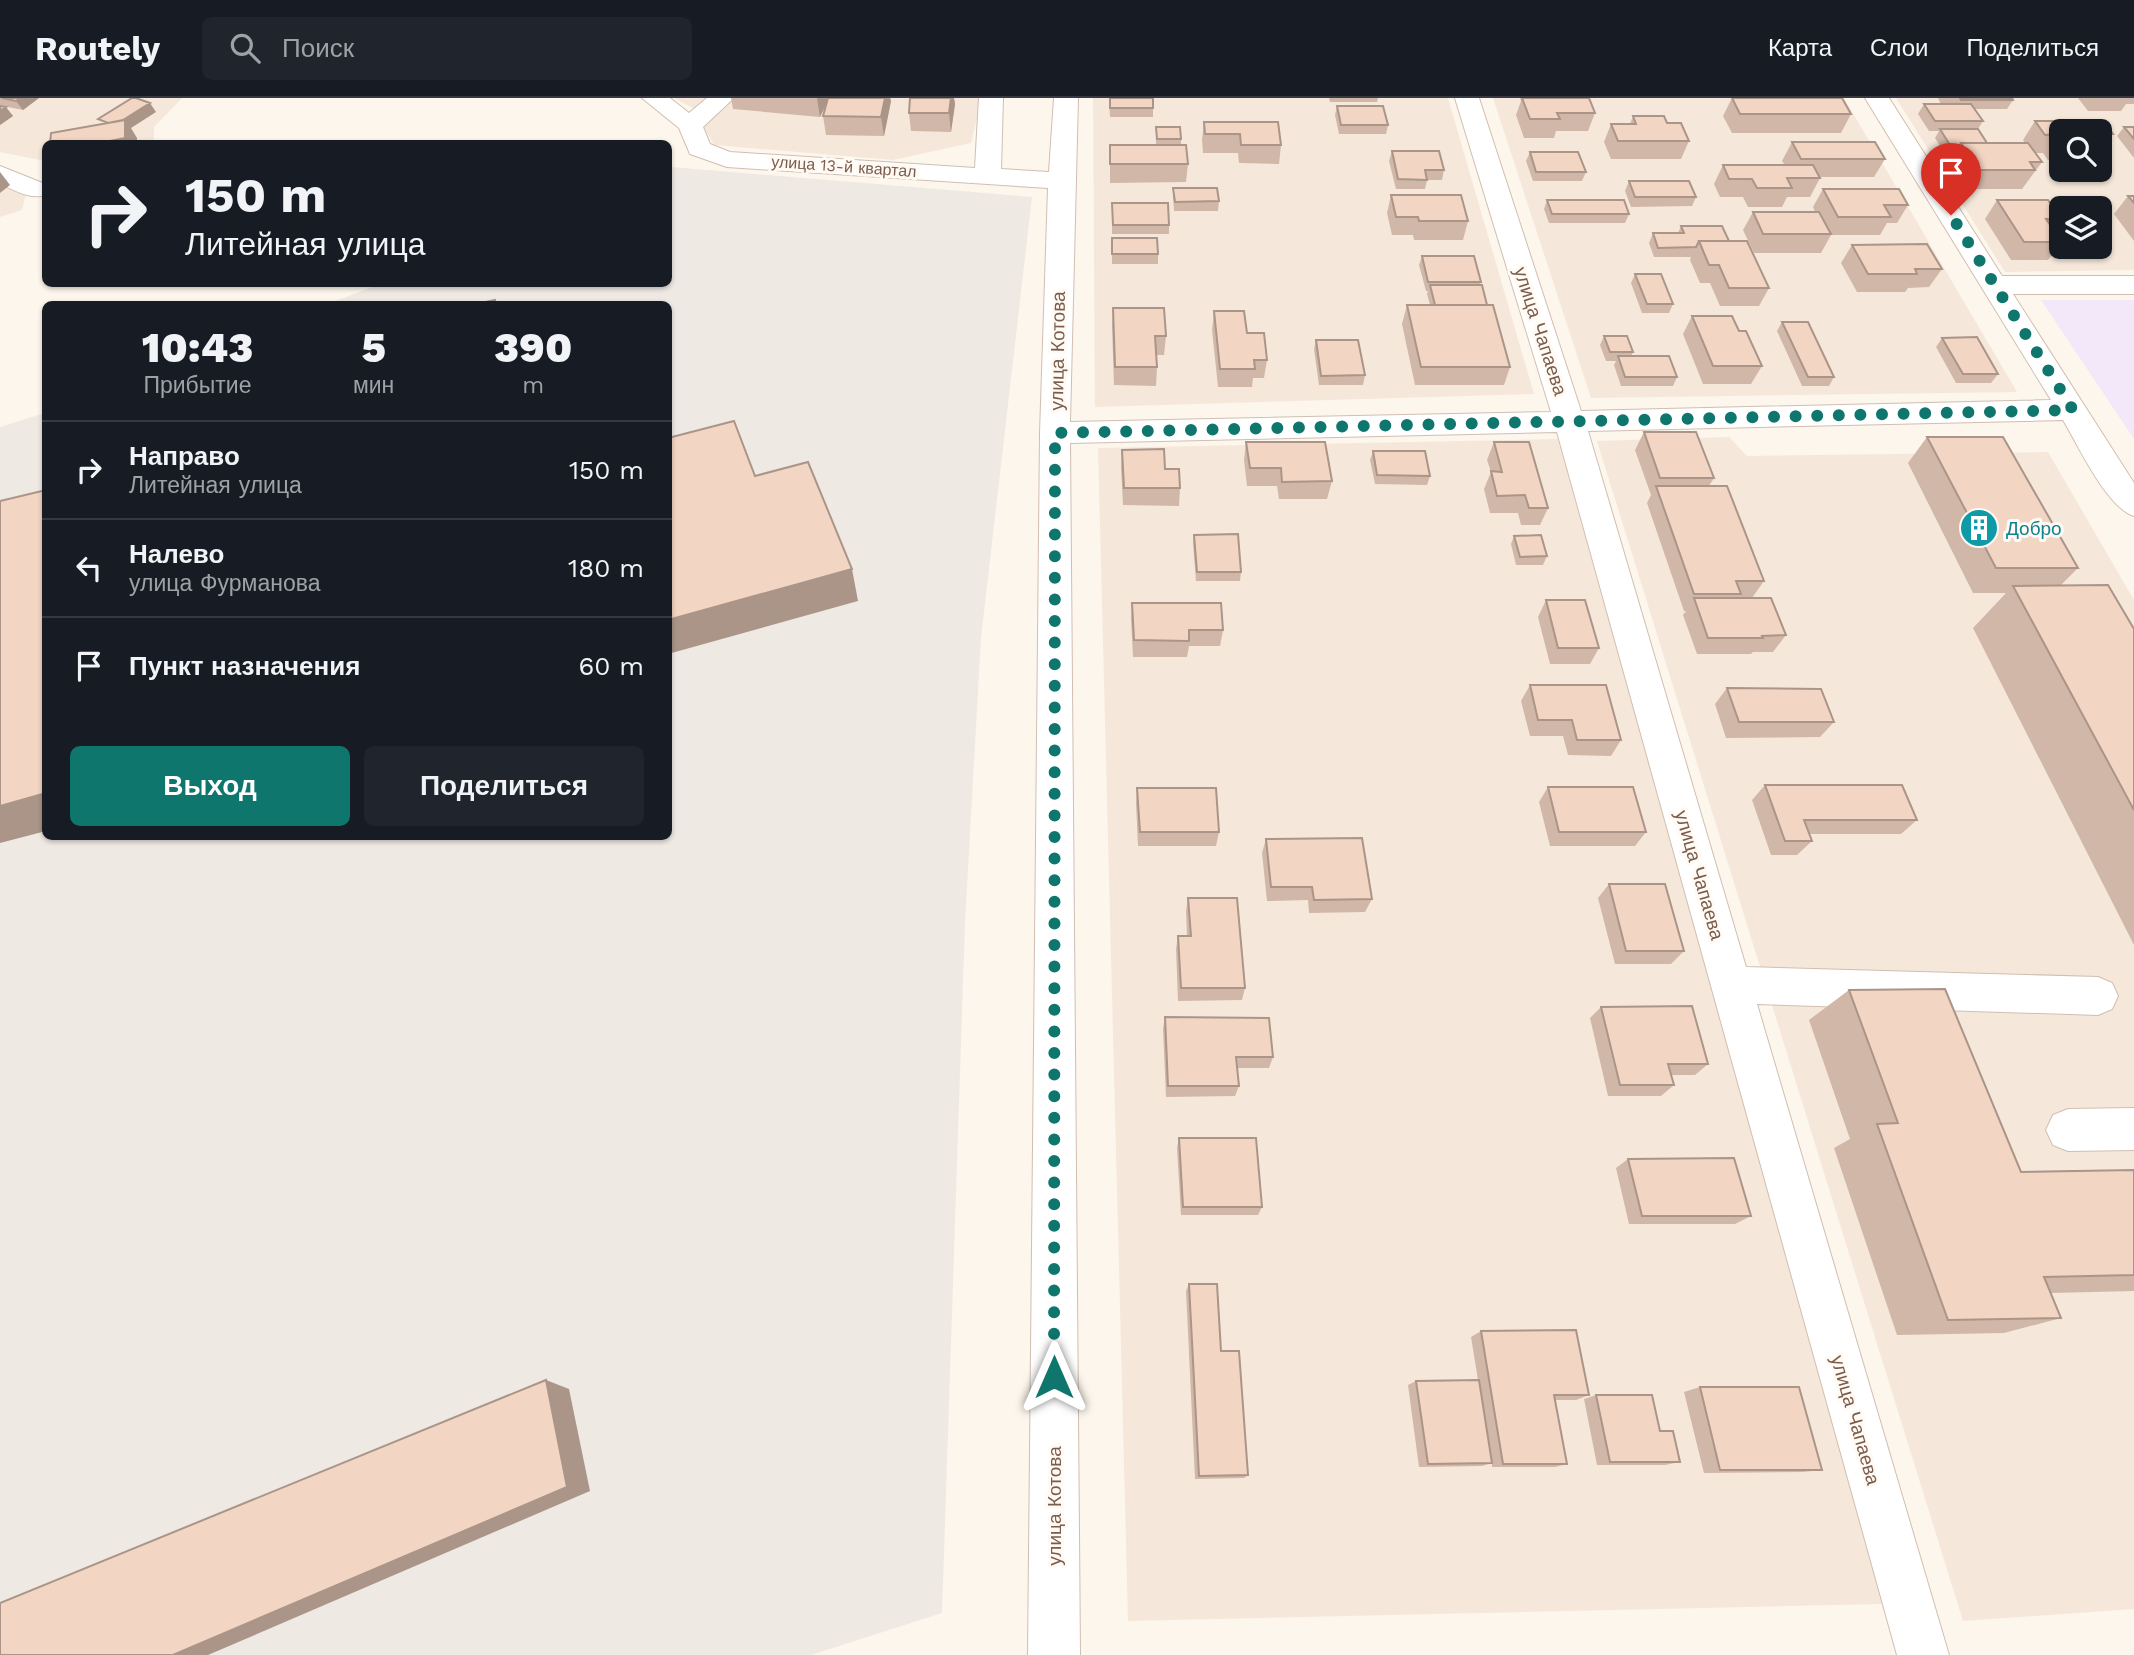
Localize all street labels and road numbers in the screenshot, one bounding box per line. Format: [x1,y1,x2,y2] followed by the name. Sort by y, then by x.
[771,152,917,181] street label: улица 13-й квартал
[1509,264,1572,399] street label: улица Чапаева
[1045,291,1070,411] street label: улица Котова
[1670,808,1729,943] street label: улица Чапаева
[1826,1353,1885,1488] street label: улица Чапаева
[1043,1446,1066,1566] street label: улица Котова

